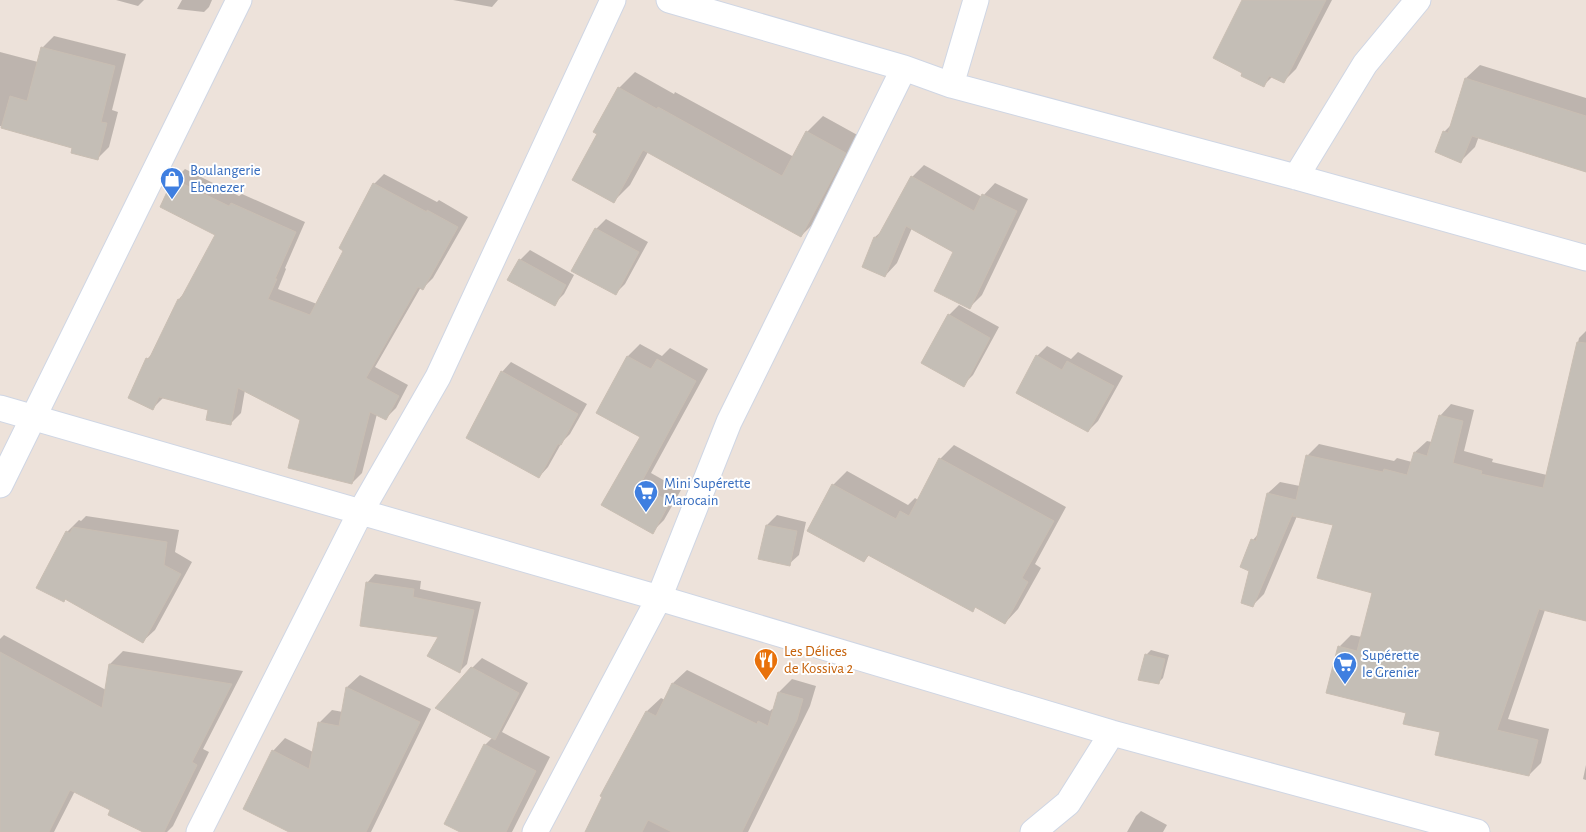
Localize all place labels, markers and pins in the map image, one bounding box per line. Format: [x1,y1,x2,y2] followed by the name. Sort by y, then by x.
[190,163,261,195] place label: Boulangerie Ebenezer
[159,166,185,200] shop icon: Boulangerie Ebenezer
[664,476,751,508] place label: Mini Supérette Marocain
[633,479,659,513] supermarket icon: Mini Supérette Marocain
[784,644,854,676] place label: Les Délices de Kossiva 2
[753,647,779,681] restaurant icon: Les Délices de Kossiva 2
[1362,648,1419,680] place label: Supérette le Grenier
[1332,651,1358,685] supermarket icon: Supérette le Grenier

